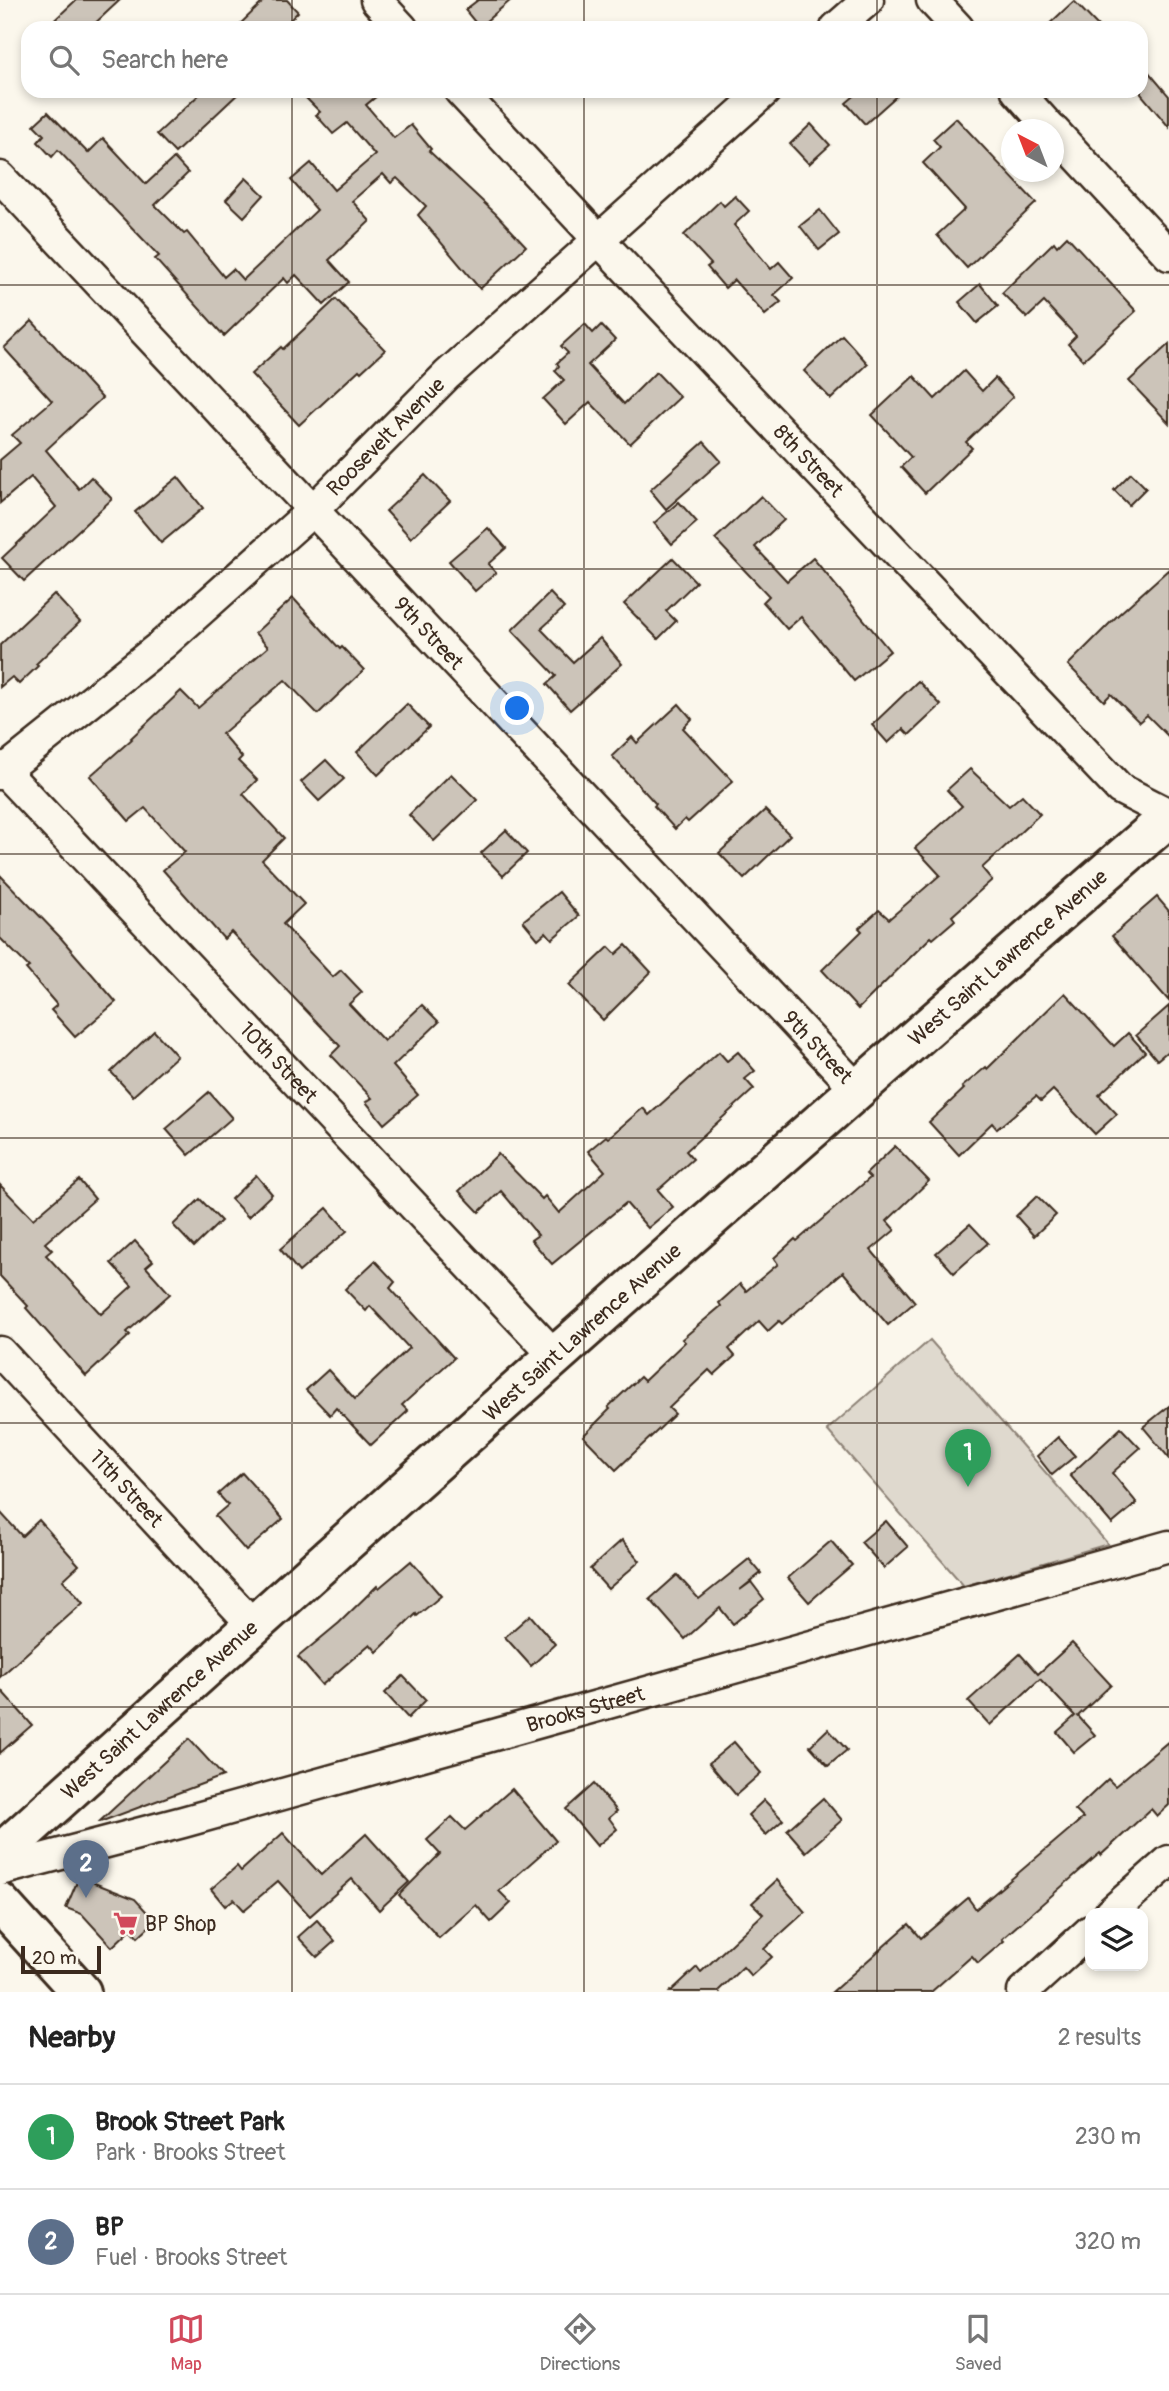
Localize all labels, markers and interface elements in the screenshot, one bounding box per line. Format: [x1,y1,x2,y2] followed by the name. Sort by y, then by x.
[21,21,1148,98] search box
[45,41,83,79] icon: search
[101,44,228,76] text: Search here
[1001,119,1064,182] north arrow
[321,371,451,502] street label: Roosevelt Avenue
[767,419,850,503] street label: 8th Street
[388,591,470,676] street label: 9th Street
[500,691,534,725] your location
[903,863,1114,1052] street label: West Saint Lawrence Avenue
[777,1005,859,1090] street label: 9th Street
[233,1016,324,1109] street label: 10th Street
[478,1237,688,1427] street label: West Saint Lawrence Avenue
[945,1429,991,1487] pin: 1
[84,1444,169,1533] street label: 11th Street
[55,1614,264,1806] street label: West Saint Lawrence Avenue
[523,1680,648,1739] street label: Brooks Street
[63,1840,109,1898] pin: 2
[1085,1908,1148,1971] map controls
[1085,1908,1148,1971] button: layers
[111,1910,139,1938] supermarket icon: BP Shop
[145,1911,217,1938] place label: BP Shop
[21,1943,102,1975] scale bar
[32,1946,77,1970] text: 20 m
[28,2019,115,2056] text: Nearby
[1058,2023,1141,2052] text: 2 results
[95,2106,285,2138] text: Brook Street Park
[47,2122,56,2151] text: 1
[1075,2122,1141,2151] text: 230 m
[95,2138,285,2167] text: Park · Brooks Street
[95,2211,124,2243] text: BP
[45,2227,57,2256] text: 2
[1074,2227,1141,2256] text: 320 m
[95,2243,287,2272] text: Fuel · Brooks Street
[167,2310,205,2376] tab: Map
[540,2310,620,2376] tab: Directions
[955,2310,1002,2376] tab: Saved

